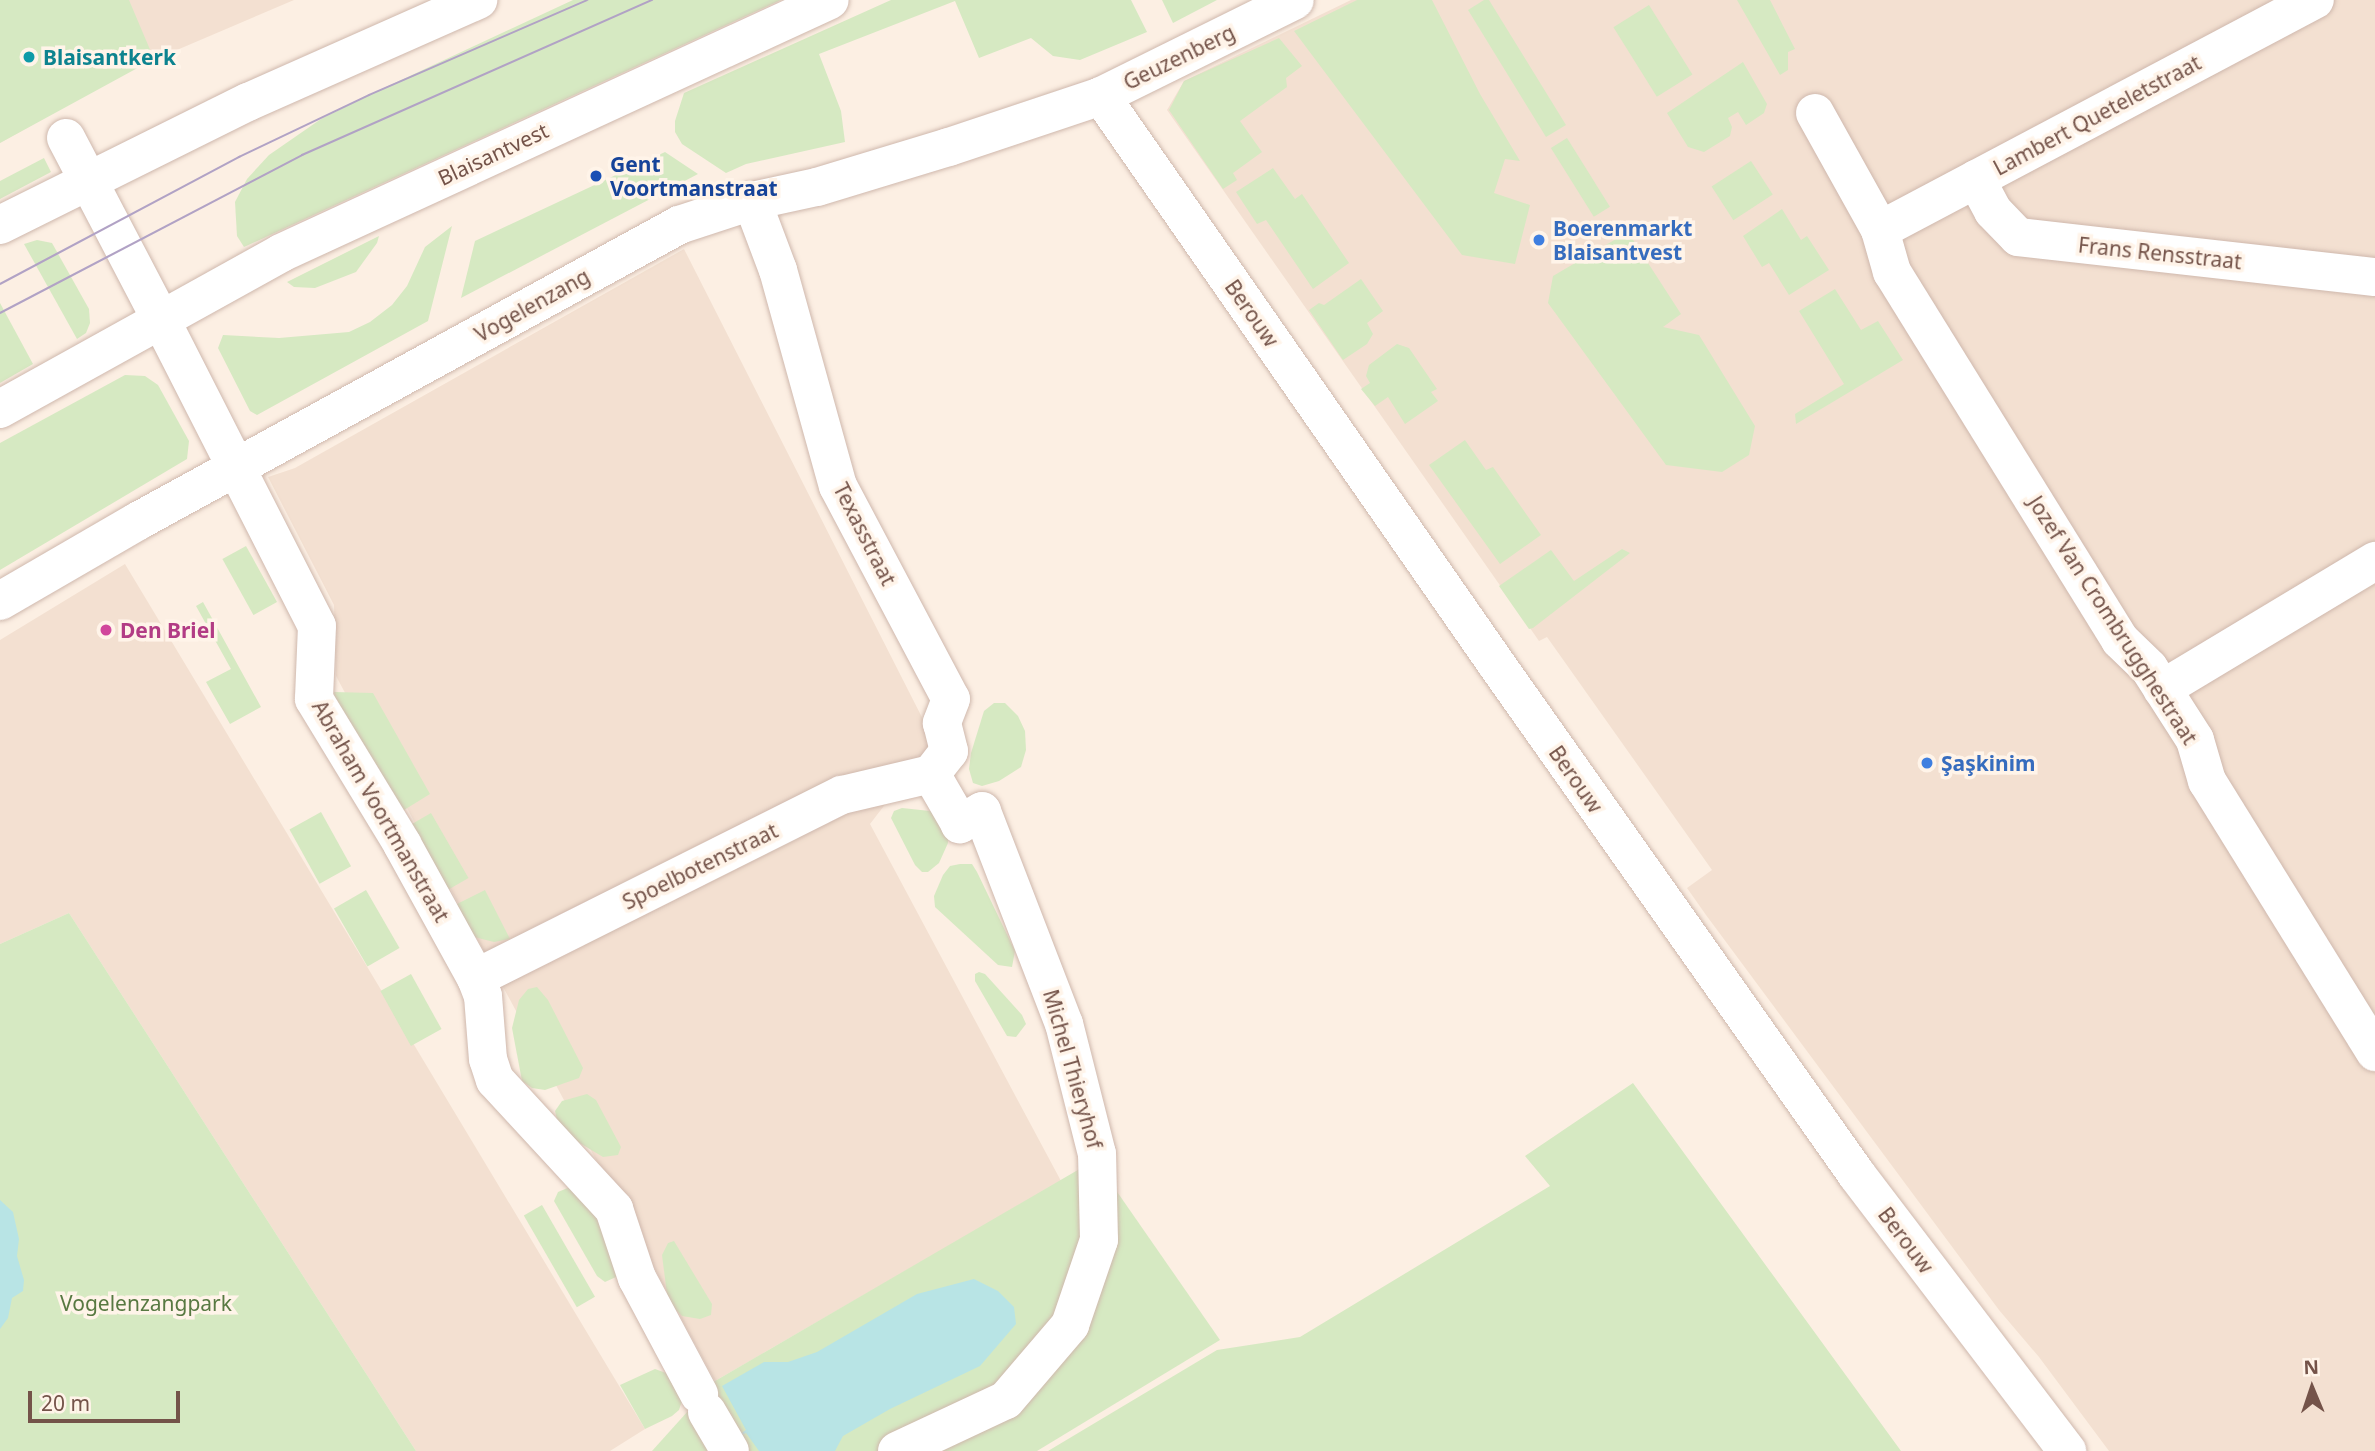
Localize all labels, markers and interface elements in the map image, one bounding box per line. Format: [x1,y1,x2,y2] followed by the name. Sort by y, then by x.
[1119,19,1239,95] street label: Geuzenberg
[43,44,176,70] place label: Blaisantkerk
[21,49,37,65] marker: Blaisantkerk
[1989,50,2205,180] street label: Lambert Queteletstraat
[434,117,552,191] street label: Blaisantvest
[610,151,778,201] place label: Gent Voortmanstraat
[588,168,604,184] marker: Gent Voortmanstraat
[1553,215,1692,265] place label: Boerenmarkt Blaisantvest
[1531,232,1547,248] marker: Boerenmarkt Blaisantvest
[2077,232,2243,274] street label: Frans Rensstraat
[470,263,594,347] street label: Vogelenzang
[1220,275,1284,351] street label: Berouw
[828,479,902,589] street label: Texasstraat
[2023,491,2203,749] street label: Jozef Van Crombrugghestraat
[120,617,215,643] place label: Den Briel
[98,622,114,638] marker: Den Briel
[307,696,455,926] street label: Abraham Voortmanstraat
[1544,741,1608,817] street label: Berouw
[1941,750,2035,776] place label: Şaşkinim
[1919,755,1935,771] marker: Şaşkinim
[618,818,782,914] street label: Spoelbotenstraat
[1038,986,1108,1152] street label: Michel Thieryhof
[1873,1202,1939,1278] street label: Berouw
[60,1290,232,1316] park label: Vogelenzangpark
[2277,1353,2347,1423] north arrow
[2303,1354,2319,1380] text: N
[32,1378,184,1422] scale bar
[41,1389,90,1417] text: 20 m

